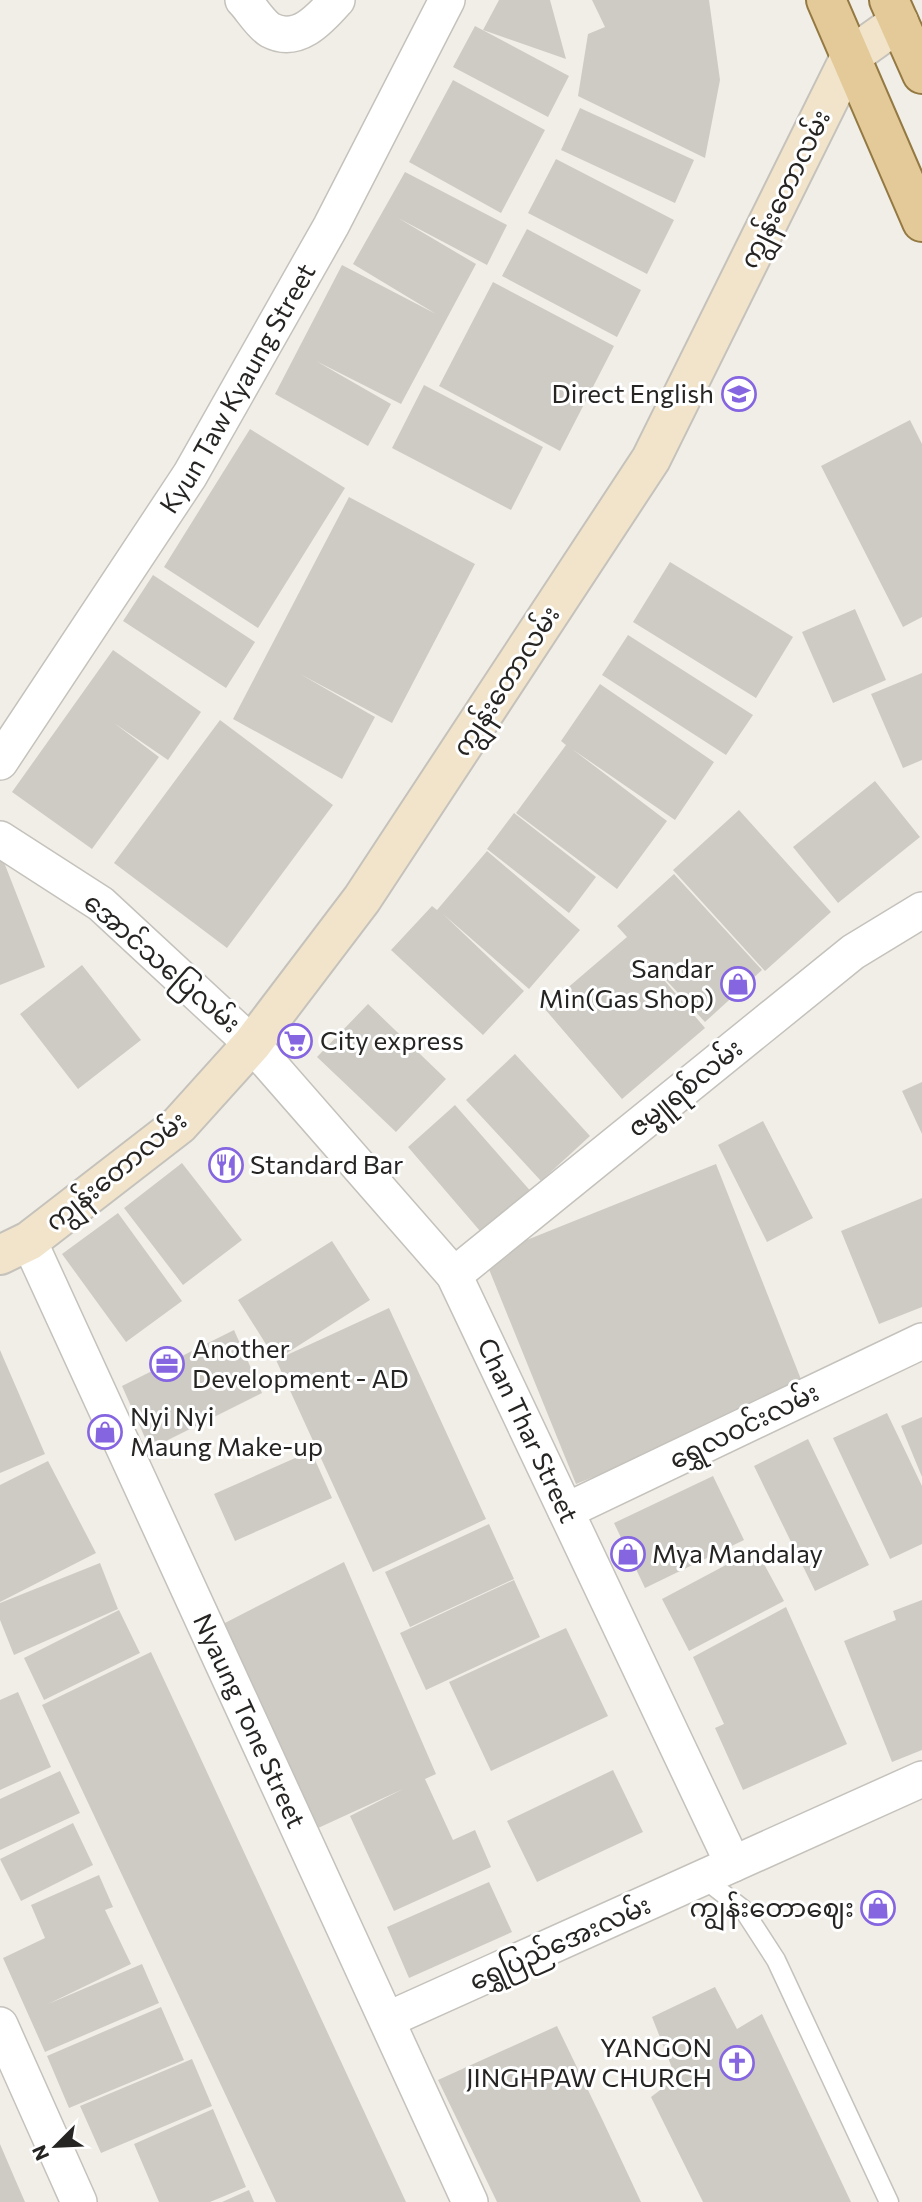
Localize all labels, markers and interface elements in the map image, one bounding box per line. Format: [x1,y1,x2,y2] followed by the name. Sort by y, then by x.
[732,104,844,277] street label: ကျွန်းတောလမ်း
[152,257,321,519] street label: Kyun Taw Kyaung Street
[720,375,758,413] school or university icon: Direct English
[552,377,714,408] place label: Direct English
[445,599,572,766] street label: ကျွန်းတောလမ်း
[74,885,248,1044] street label: အောင်သပြေလမ်း
[539,952,714,1013] place label: Sandar Min(Gas Shop)
[719,965,757,1003] shop icon: Sandar Min(Gas Shop)
[276,1022,314,1060] supermarket icon: City express
[320,1024,464,1055] place label: City express
[620,1031,752,1148] street label: ဇမ္ဗူရစ်လမ်း
[38,1103,198,1243] street label: ကျွန်းတောလမ်း
[207,1146,245,1184] restaurant icon: Standard Bar
[250,1148,403,1179] place label: Standard Bar
[192,1332,409,1393] place label: Another Development - AD
[472,1333,586,1527] street label: Chan Thar Street
[148,1345,186,1383] office icon: Another Development - AD
[664,1375,826,1480] street label: ရွှေလဝင်းလမ်း
[130,1400,323,1461] place label: Nyi Nyi Maung Make-up
[86,1413,124,1451] shop icon: Nyi Nyi Maung Make-up
[609,1535,647,1573] shop icon: Mya Mandalay
[652,1537,823,1568] place label: Mya Mandalay
[188,1608,313,1832] street label: Nyaung Tone Street
[464,1888,658,2002] street label: ရွှေပြည်အေးလမ်း
[859,1889,897,1927] shop icon: ကျွန်းတောဈေး
[689,1891,854,1931] place label: ကျွန်းတောဈေး
[466,2031,712,2092] place label: YANGON JINGHPAW CHURCH
[718,2044,756,2082] church icon: YANGON JINGHPAW CHURCH
[21,2111,91,2181] north arrow
[27,2142,53,2164] text: N

